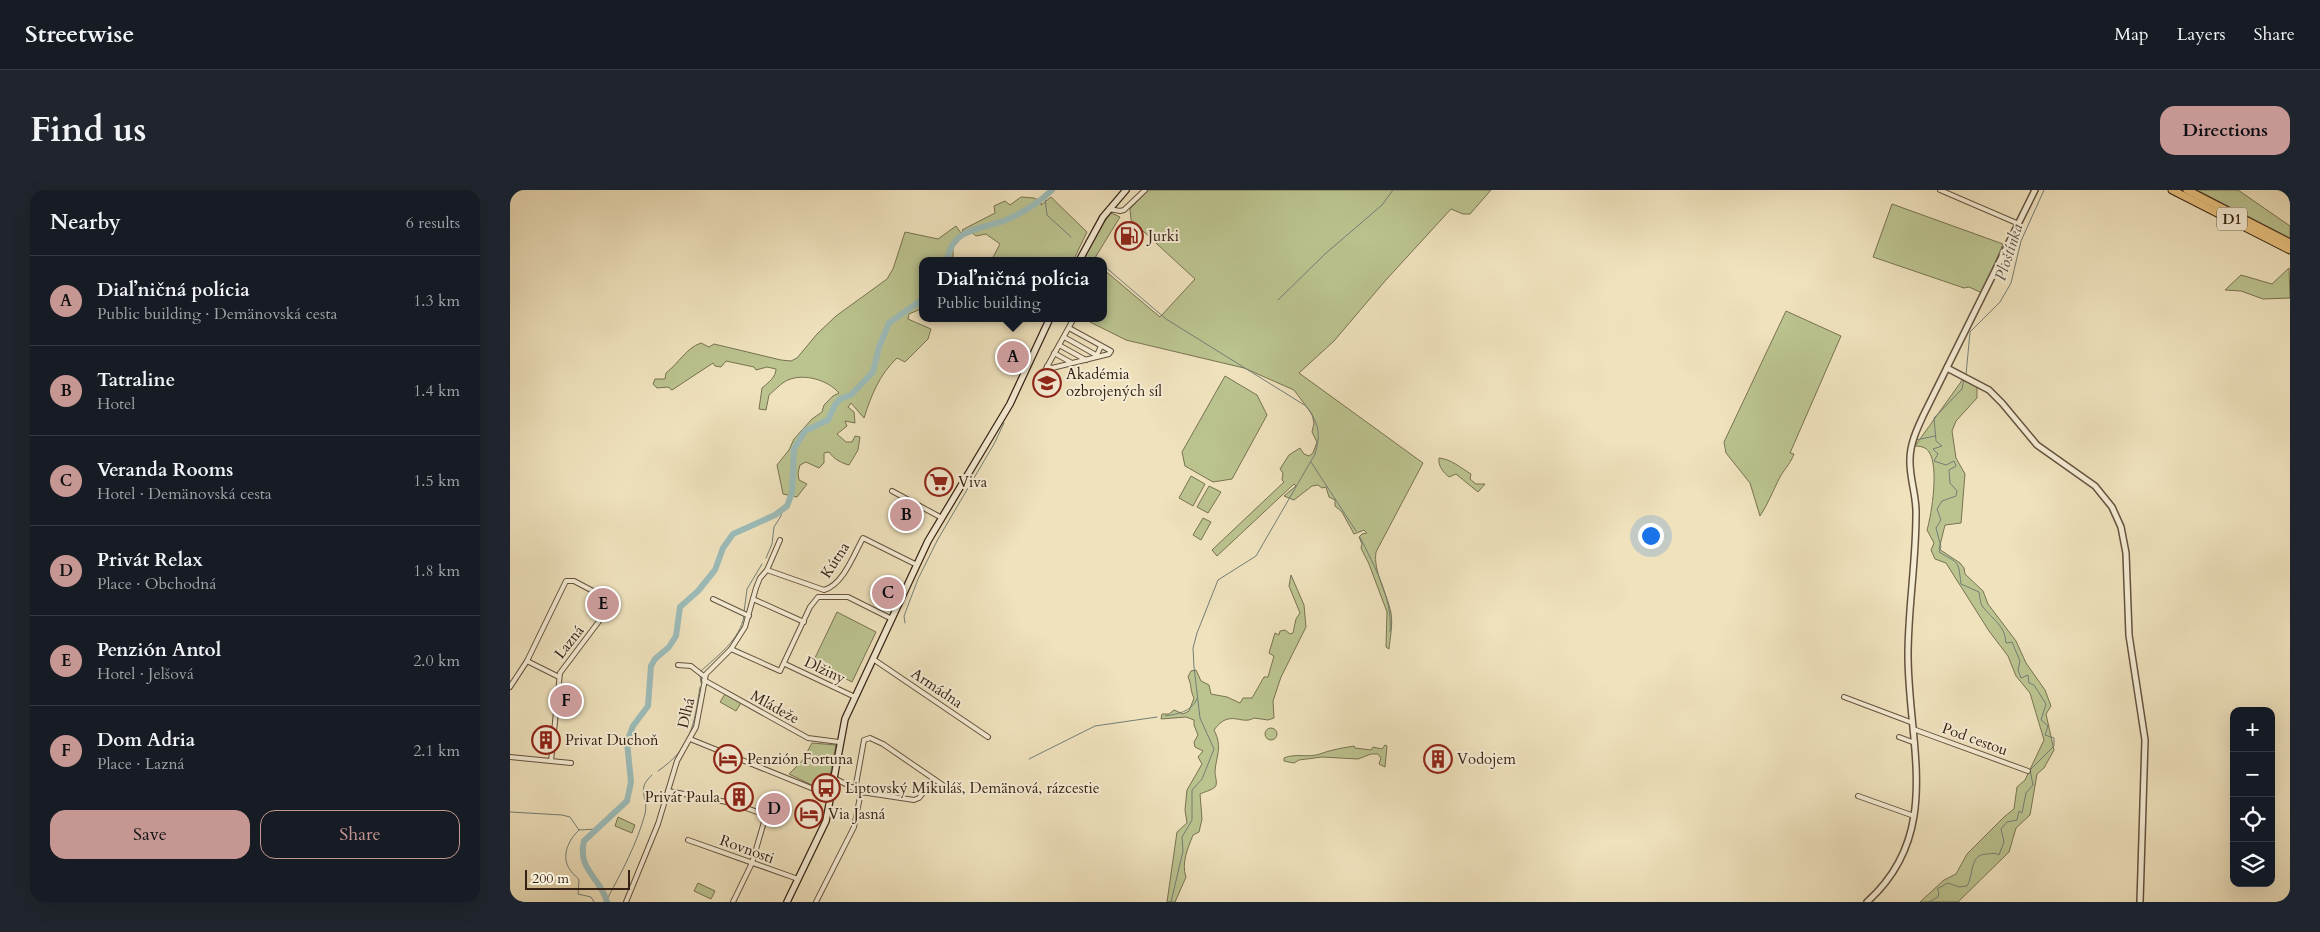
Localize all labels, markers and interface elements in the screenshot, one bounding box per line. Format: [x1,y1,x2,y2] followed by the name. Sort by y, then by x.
[25,18,134,51] text: Streetwise
[2114,22,2149,47] text: Map
[2177,22,2226,47] text: Layers
[2254,22,2295,47] text: Share
[30,106,146,154] text: Find us
[2160,106,2290,155] button: Directions
[50,208,121,237] text: Nearby
[2217,208,2247,230] road number: D1
[406,212,460,234] text: 6 results
[1114,221,1144,251] fuel station icon: Jurki
[1989,221,2028,284] water label: Ploštínka
[1146,226,1179,246] place label: Jurki
[919,257,1107,322] popup
[937,266,1089,292] text: Diaľničná polícia
[97,277,250,303] text: Diaľničná polícia
[60,290,72,312] text: A
[413,290,460,312] text: 1.3 km
[937,292,1041,314] text: Public building
[97,303,337,325] text: Public building · Demänovská cesta
[997,338,1029,376] pin: A
[1066,364,1162,401] place label: Akadémia ozbrojených síl
[97,367,175,393] text: Tatraline
[1032,368,1062,398] school or university icon: Akadémia ozbrojených síl
[60,380,72,402] text: B
[413,380,460,402] text: 1.4 km
[97,393,135,415] text: Hotel
[97,457,233,483] text: Veranda Rooms
[924,467,954,497] supermarket icon: Viva
[60,470,72,492] text: C
[413,470,460,492] text: 1.5 km
[958,472,988,492] place label: Viva
[97,483,272,505] text: Hotel · Demänovská cesta
[890,496,922,534] pin: B
[1638,523,1664,549] your location
[816,538,854,582] street label: Kútna
[97,547,203,573] text: Privát Relax
[59,560,73,582] text: D
[413,560,460,582] text: 1.8 km
[97,573,216,595] text: Place · Obchodná
[872,574,904,612] pin: C
[587,585,619,623] pin: E
[550,621,589,663] street label: Lazná
[97,637,221,663] text: Penzión Antol
[61,650,71,672] text: E
[413,650,460,672] text: 2.0 km
[801,652,849,688] street label: Dlžiny
[97,663,194,685] text: Hotel · Jelšová
[907,663,967,713] street label: Armádna
[550,682,582,720] pin: F
[747,685,803,729] street label: Mládeže
[673,695,700,730] street label: Dlhá
[2230,707,2275,887] map controls
[2230,707,2275,752] button: +
[1939,718,2011,760] street label: Pod cestou
[531,725,561,755] building icon: Privat Duchoň
[97,727,195,753] text: Dom Adria
[565,730,659,750] place label: Privat Duchoň
[61,740,71,762] text: F
[413,740,460,762] text: 2.1 km
[713,744,743,774] hotel icon: Penzión Fortuna
[1423,744,1453,774] building icon: Vodojem
[747,749,853,769] place label: Penzión Fortuna
[1457,749,1516,769] place label: Vodojem
[2230,752,2275,797] button: −
[97,753,184,775] text: Place · Lazná
[811,773,841,803] bus stop icon: Liptovský Mikuláš, Demänová, rázcestie
[845,778,1100,798] place label: Liptovský Mikuláš, Demänová, rázcestie
[724,782,754,812] building icon: Privát Paula
[645,787,721,807] place label: Privát Paula
[758,790,790,828] pin: D
[2230,797,2275,842] button: locate
[794,799,824,829] hotel icon: Via Jasná
[828,804,886,824] place label: Via Jasná
[50,810,250,859] button: Save
[260,810,460,859] button: Share
[717,830,777,868] street label: Rovnosti
[2230,842,2275,887] button: layers
[525,867,630,890] scale bar
[532,869,569,888] text: 200 m

